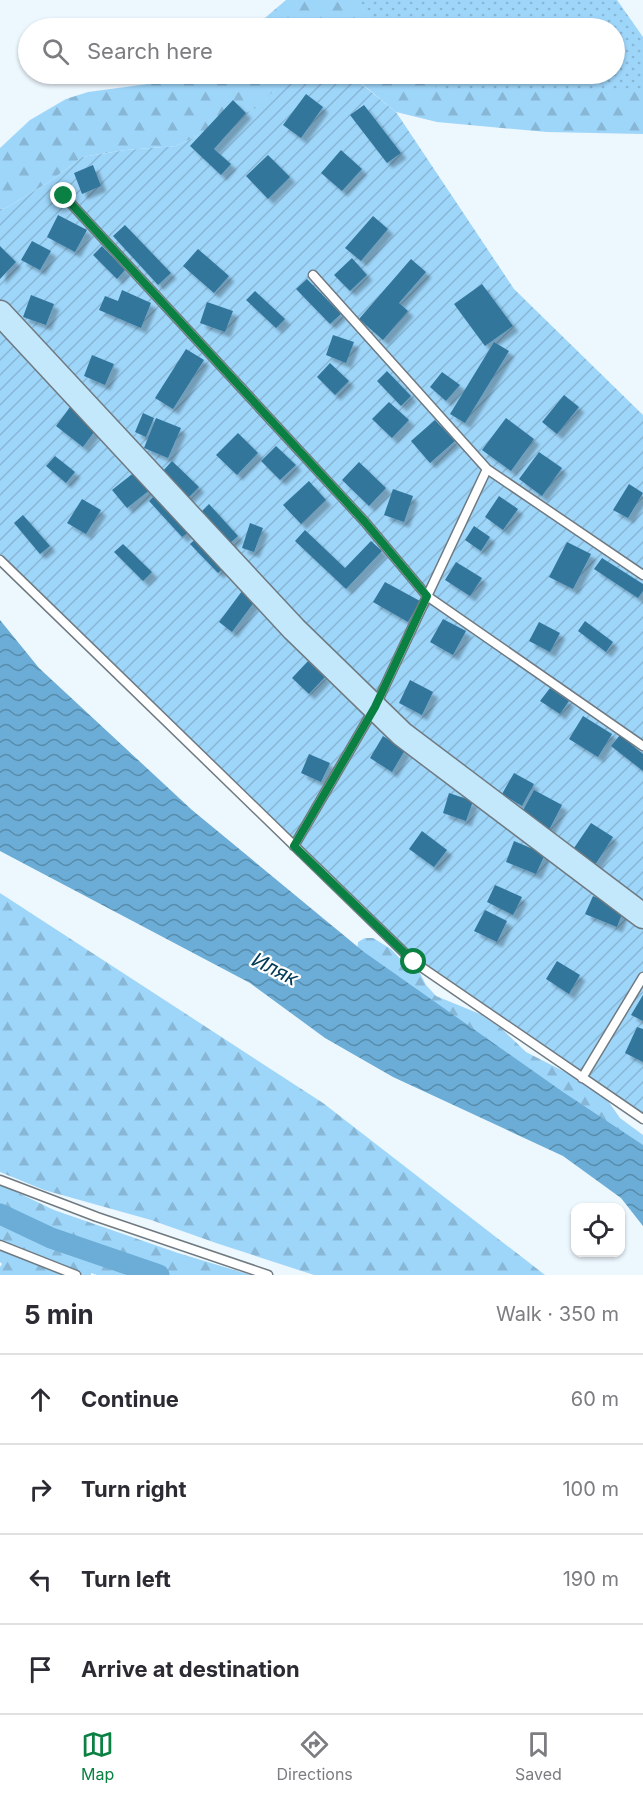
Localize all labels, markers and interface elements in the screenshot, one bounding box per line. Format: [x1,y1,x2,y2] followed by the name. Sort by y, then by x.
[18,18,625,84] search box
[39,35,72,68] icon: search
[87,38,213,64] text: Search here
[50,182,76,208] route end
[248,947,303,991] water label: Иляк
[400,948,426,974] route start
[571,1203,625,1257] map controls
[571,1203,625,1257] button: locate
[24,1299,94,1330] text: 5 min
[496,1302,619,1326] text: Walk · 350 m
[24,1383,57,1416] icon: ahead
[81,1386,179,1412] text: Continue
[571,1387,619,1411] text: 60 m
[24,1473,57,1506] icon: right
[81,1476,187,1502] text: Turn right
[562,1477,619,1501] text: 100 m
[24,1563,57,1596] icon: left
[81,1566,171,1592] text: Turn left
[563,1567,619,1591] text: 190 m
[24,1653,57,1686] icon: arrive
[81,1656,300,1682] text: Arrive at destination
[81,1728,114,1784] tab: Map
[277,1728,353,1784] tab: Directions
[515,1728,562,1784] tab: Saved

